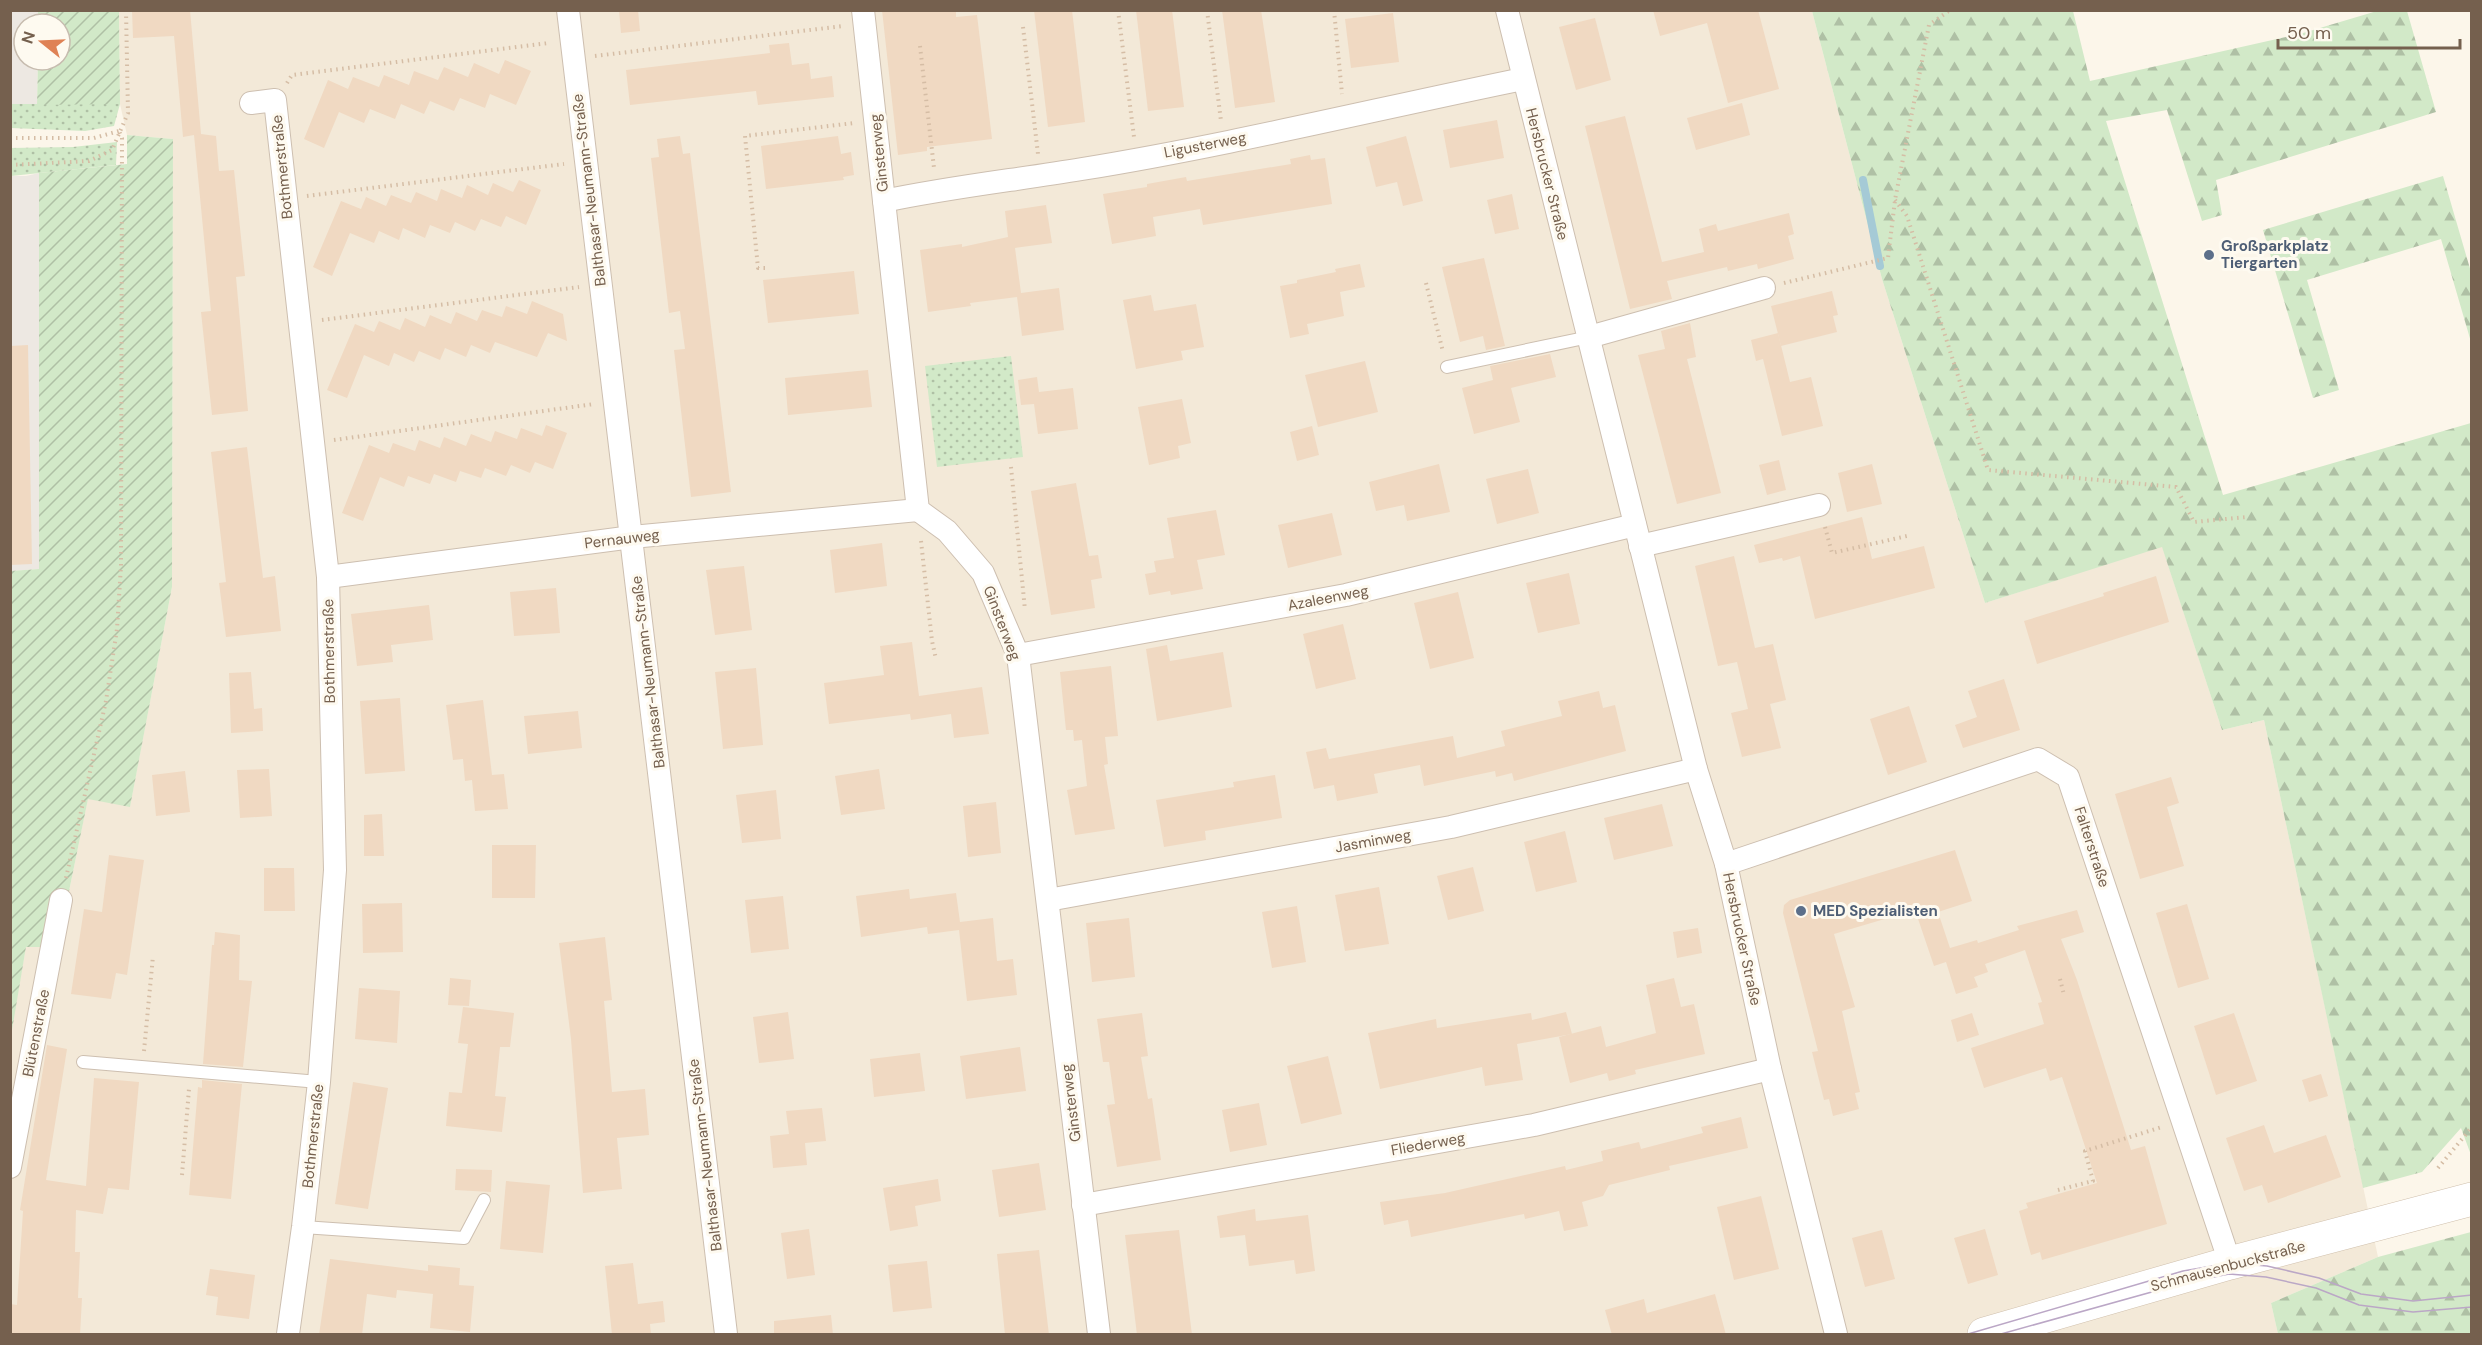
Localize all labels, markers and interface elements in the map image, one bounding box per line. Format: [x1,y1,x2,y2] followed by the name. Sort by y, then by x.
[12,12,72,72] north arrow
[2278,12,2460,50] scale bar
[2287,21,2331,45] text: 50 m
[16,29,40,46] text: N
[567,93,611,287] street label: Balthasar-Neumann-Straße
[1521,106,1573,242] street label: Hersbrucker Straße
[865,113,893,193] street label: Ginsterweg
[267,114,297,220] street label: Bothmerstraße
[1162,127,1248,163] street label: Ligusterweg
[2221,236,2328,273] place label: Großparkplatz Tiergarten
[2202,248,2216,262] marker: Großparkplatz Tiergarten
[583,524,661,554] street label: Pernauweg
[626,575,670,769] street label: Balthasar-Neumann-Straße
[1286,580,1370,616] street label: Azaleenweg
[979,583,1025,663] street label: Ginsterweg
[318,599,340,703] street label: Bothmerstraße
[2070,804,2114,890] street label: Falterstraße
[1333,824,1413,858] street label: Jasminweg
[1718,871,1766,1007] street label: Hersbrucker Straße
[1813,901,1938,921] place label: MED Spezialisten
[1794,904,1808,918] marker: MED Spezialisten
[18,988,54,1078] street label: Blütenstraße
[683,1058,727,1252] street label: Balthasar-Neumann-Straße
[1056,1063,1086,1143] street label: Ginsterweg
[298,1083,328,1189] street label: Bothmerstraße
[1389,1128,1467,1160] street label: Fliederweg
[2148,1236,2308,1296] street label: Schmausenbuckstraße

